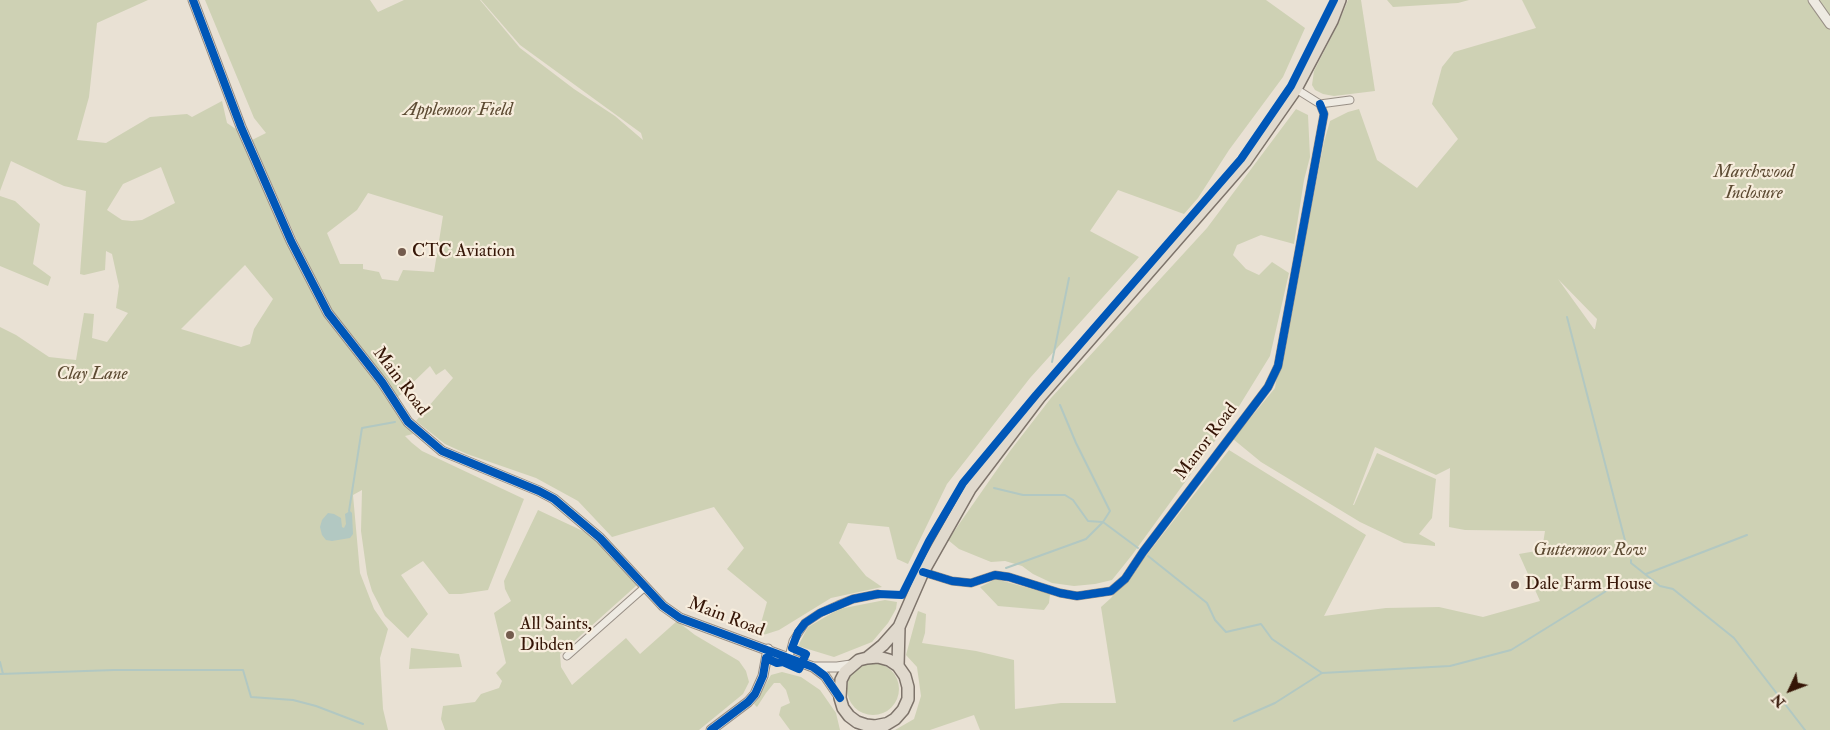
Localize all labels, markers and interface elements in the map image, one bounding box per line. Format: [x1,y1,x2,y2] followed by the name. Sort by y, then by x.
[403,100,513,122] park label: Applemoor Field
[1714,162,1794,204] park label: Marchwood Inclosure
[412,241,515,263] place label: CTC Aviation
[396,246,408,258] marker: CTC Aviation
[367,343,433,421] street label: Main Road
[57,364,127,386] park label: Clay Lane
[1171,399,1243,485] street label: Manor Road
[1533,540,1647,562] park label: Guttermoor Row
[1525,574,1652,596] place label: Dale Farm House
[1509,579,1521,591] marker: Dale Farm House
[685,594,767,642] street label: Main Road
[520,614,592,656] place label: All Saints, Dibden
[504,629,516,641] marker: All Saints, Dibden
[1765,665,1815,715] north arrow
[1768,690,1789,711] text: N

